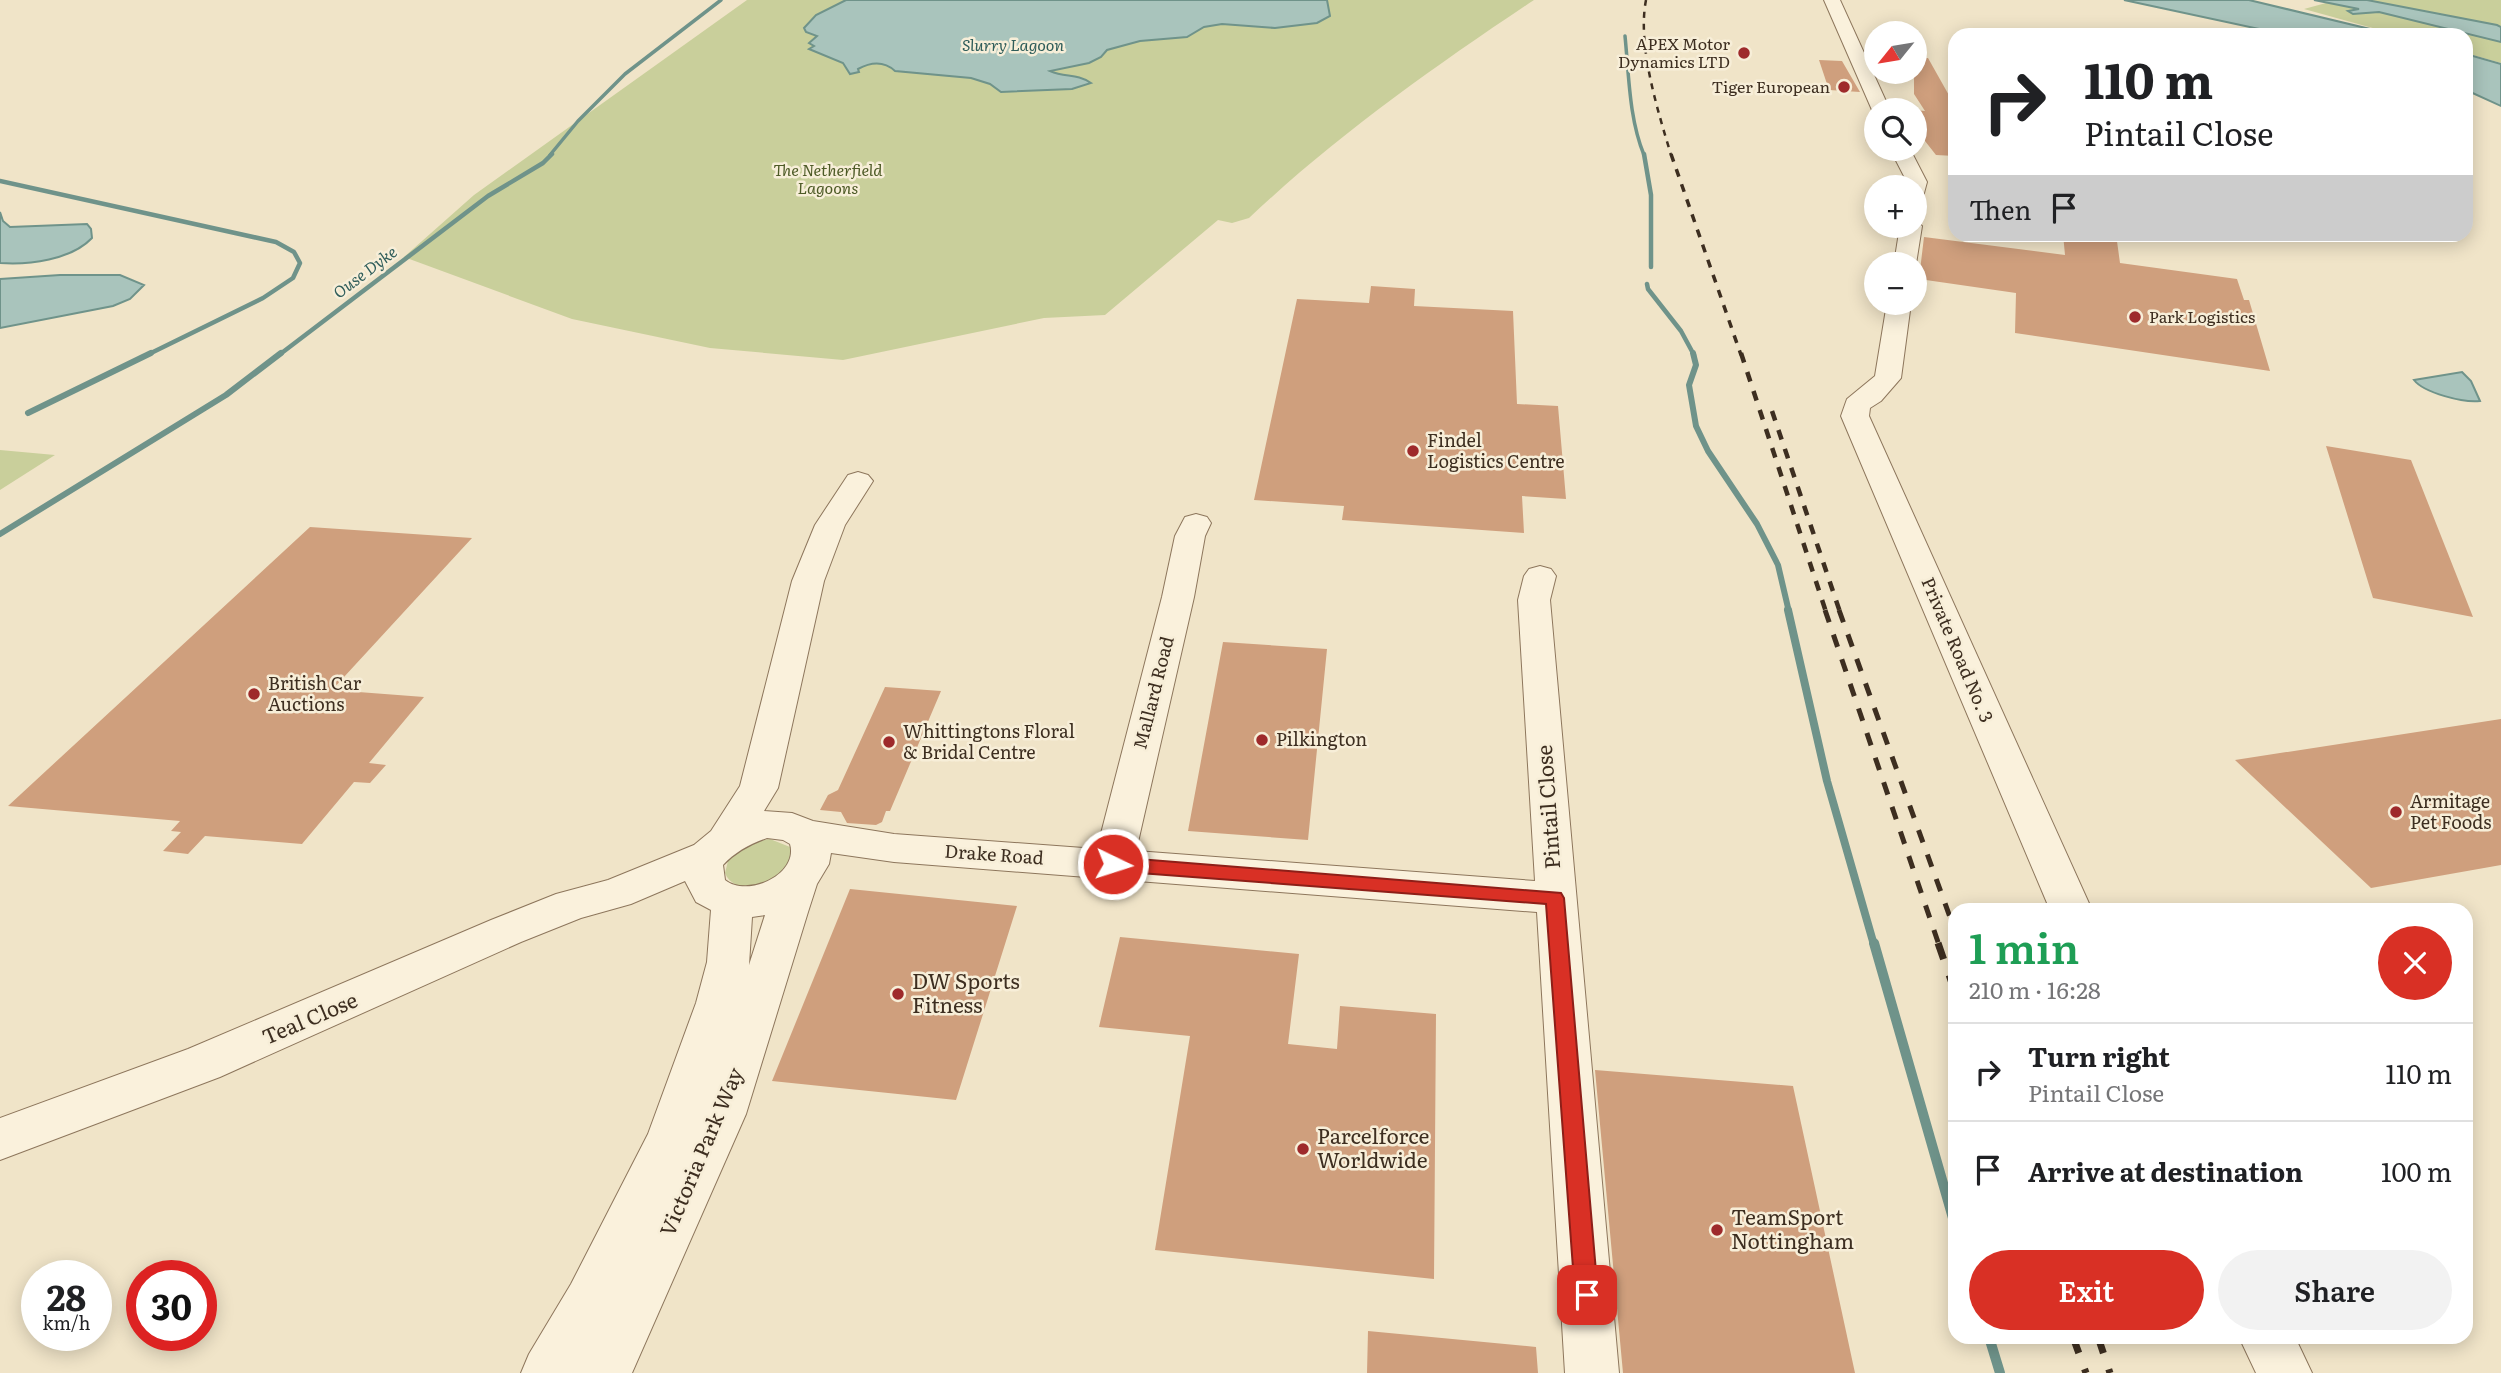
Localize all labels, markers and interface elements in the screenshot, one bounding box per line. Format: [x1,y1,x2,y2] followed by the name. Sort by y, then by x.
[1864,21,1927,84] north arrow
[1864,21,1927,315] map controls
[1618,31,1730,73] place label: APEX Motor Dynamics LTD
[962,32,1064,56] water label: Slurry Lagoon
[2084,41,2213,114] text: 110 m
[1736,45,1752,61] marker: APEX Motor Dynamics LTD
[1969,56,2060,147] icon: right
[1711,74,1830,98] place label: Tiger European
[1836,79,1852,95] marker: Tiger European
[1864,98,1927,161] button: search
[2084,108,2274,156] text: Pintail Close
[774,157,883,199] park label: The Netherfield Lagoons
[1864,175,1927,238] button: +
[1969,189,2031,228] text: Then
[2045,189,2083,227] icon: arrive
[327,239,401,303] water label: Ouse Dyke
[1864,252,1927,315] button: −
[2149,304,2255,328] place label: Park Logistics
[2127,309,2143,325] marker: Park Logistics
[1427,426,1565,474] place label: Findel Logistics Centre
[1405,443,1421,459] marker: Findel Logistics Centre
[1916,573,2001,726] street label: Private Road No. 3
[1125,633,1180,752] street label: Mallard Road
[268,669,362,717] place label: British Car Auctions
[246,686,262,702] marker: British Car Auctions
[903,717,1075,765] place label: Whittingtons Floral & Bridal Centre
[1276,725,1367,752] place label: Pilkington
[1254,732,1270,748] marker: Pilkington
[881,734,897,750] marker: Whittingtons Floral & Bridal Centre
[1527,744,1566,870] street label: Pintail Close
[2410,787,2491,835] place label: Armitage Pet Foods
[2388,804,2404,820] marker: Armitage Pet Foods
[1076,827,1150,901] position arrow
[944,837,1045,870] street label: Drake Road
[1969,915,2079,977] text: 1 min
[2378,926,2452,1000] button: close
[912,964,1020,1019] place label: DW Sports Fitness
[1969,972,2101,1006] text: 210 m · 16:28
[256,983,362,1051] street label: Teal Close
[890,986,906,1002] marker: DW Sports Fitness
[2028,1036,2170,1075] text: Turn right
[1969,1053,2007,1091] icon: right
[2385,1053,2452,1092] text: 110 m
[650,1061,750,1240] street label: Victoria Park Way
[2028,1075,2164,1109] text: Pintail Close
[1317,1119,1430,1174] place label: Parcelforce Worldwide
[1295,1141,1311,1157] marker: Parcelforce Worldwide
[1969,1151,2007,1189] icon: arrive
[2028,1151,2303,1190] text: Arrive at destination
[2381,1151,2452,1190] text: 100 m
[1731,1200,1854,1255] place label: TeamSport Nottingham
[1709,1222,1725,1238] marker: TeamSport Nottingham
[1969,1250,2204,1330] button: Exit
[2218,1250,2452,1330] button: Share
[126,1260,217,1351] speed limit sign: 30
[1557,1265,1617,1325] pin
[47,1270,86,1322] text: 28
[1568,1276,1606,1314] icon: arrive
[43,1309,90,1336] text: km/h

